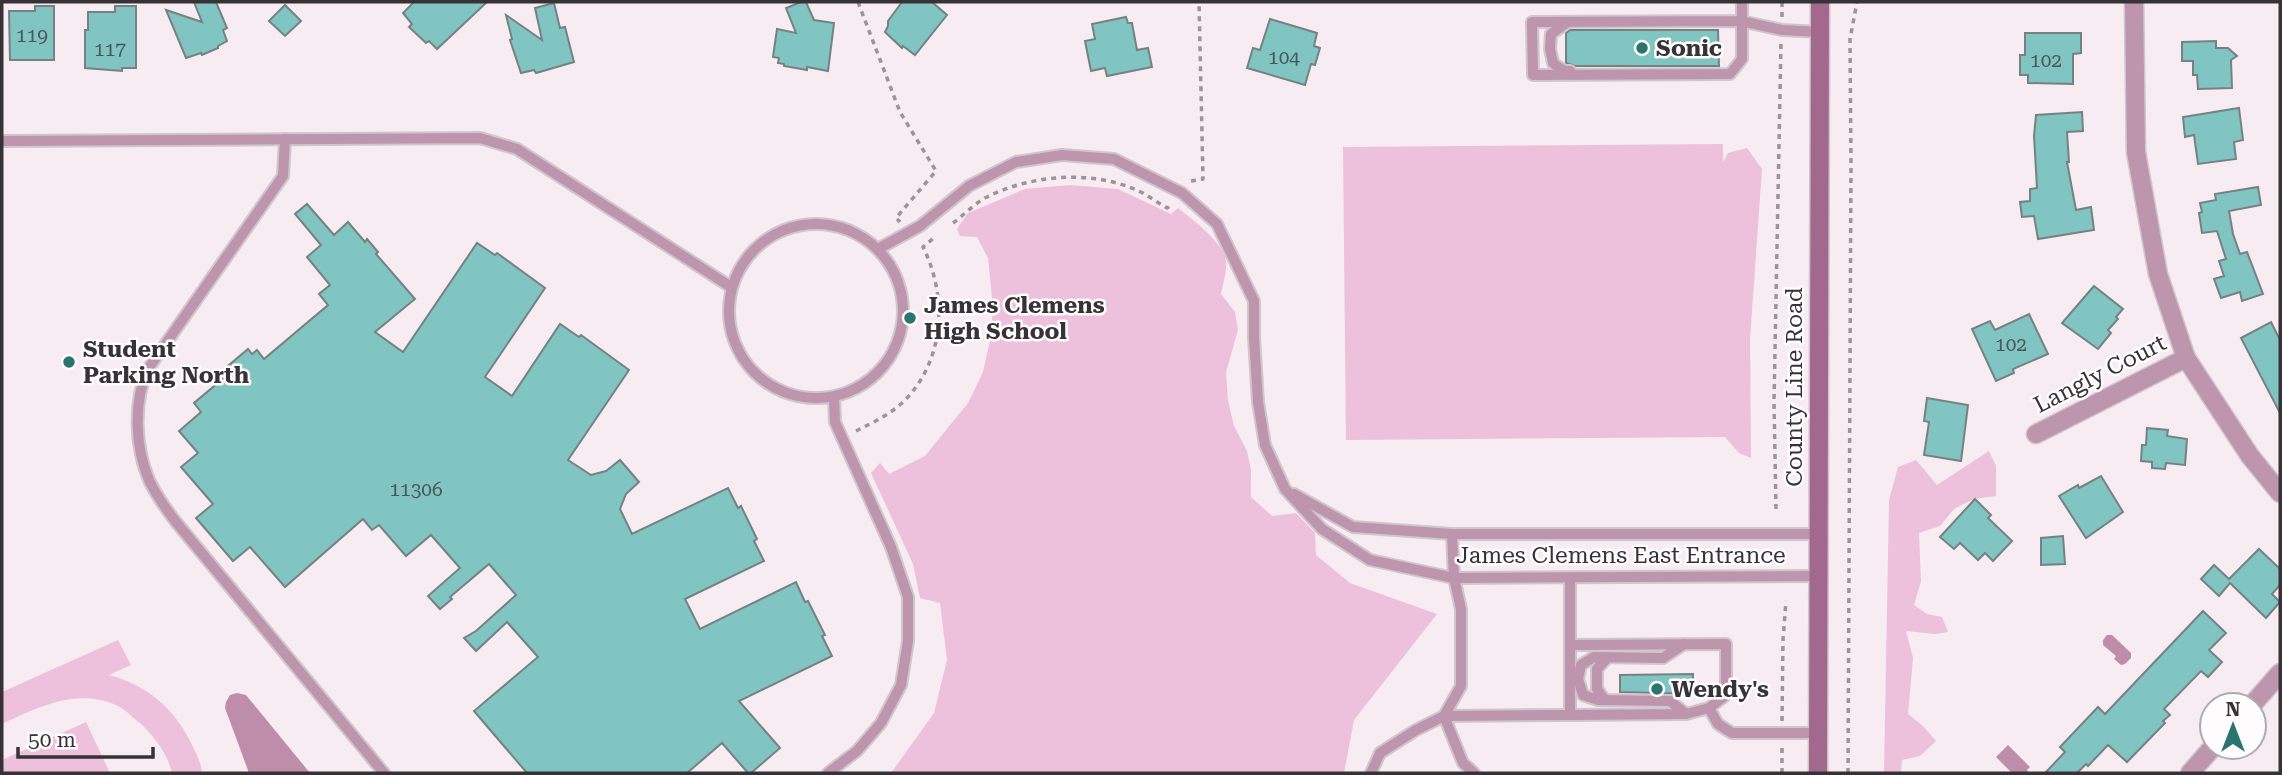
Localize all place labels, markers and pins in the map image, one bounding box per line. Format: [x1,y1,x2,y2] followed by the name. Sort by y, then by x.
[1656,35,1722,62] place label: Sonic
[1634,40,1650,56] marker: Sonic
[924,292,1105,345] place label: James Clemens High School
[902,310,918,326] marker: James Clemens High School
[83,336,250,389] place label: Student Parking North
[61,354,77,370] marker: Student Parking North
[1671,676,1769,703] place label: Wendy's
[1649,681,1665,697] marker: Wendy's

